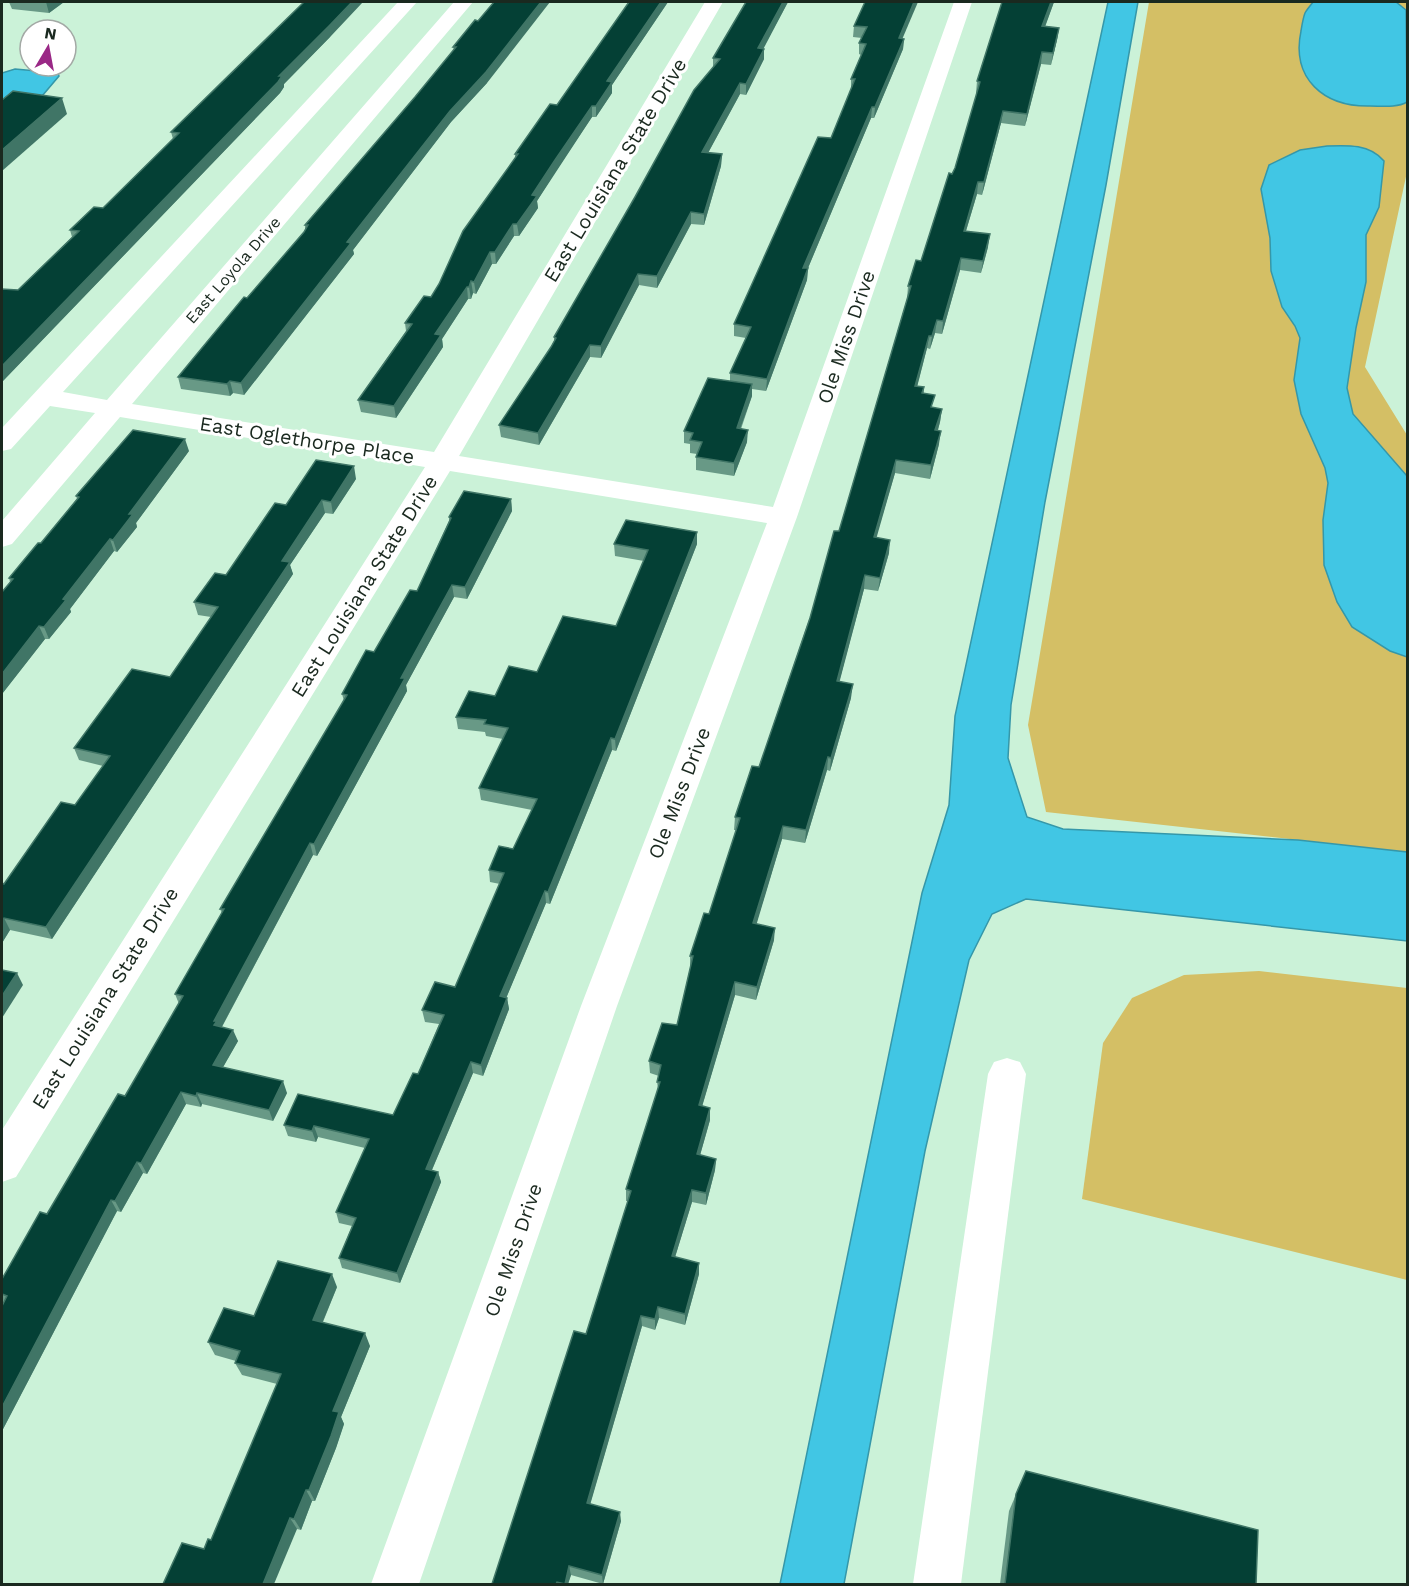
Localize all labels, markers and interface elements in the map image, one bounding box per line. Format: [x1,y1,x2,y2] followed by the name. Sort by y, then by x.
[18,18,78,78] north arrow
[43,23,58,44] text: N
[539,54,691,286] street label: East Louisiana State Drive
[181,213,285,327] street label: East Loyola Drive
[812,267,880,407] street label: Ole Miss Drive
[198,411,416,469] street label: East Oglethorpe Place
[286,471,442,701] street label: East Louisiana State Drive
[643,724,715,862] street label: Ole Miss Drive
[27,883,183,1113] street label: East Louisiana State Drive
[479,1180,547,1320] street label: Ole Miss Drive

